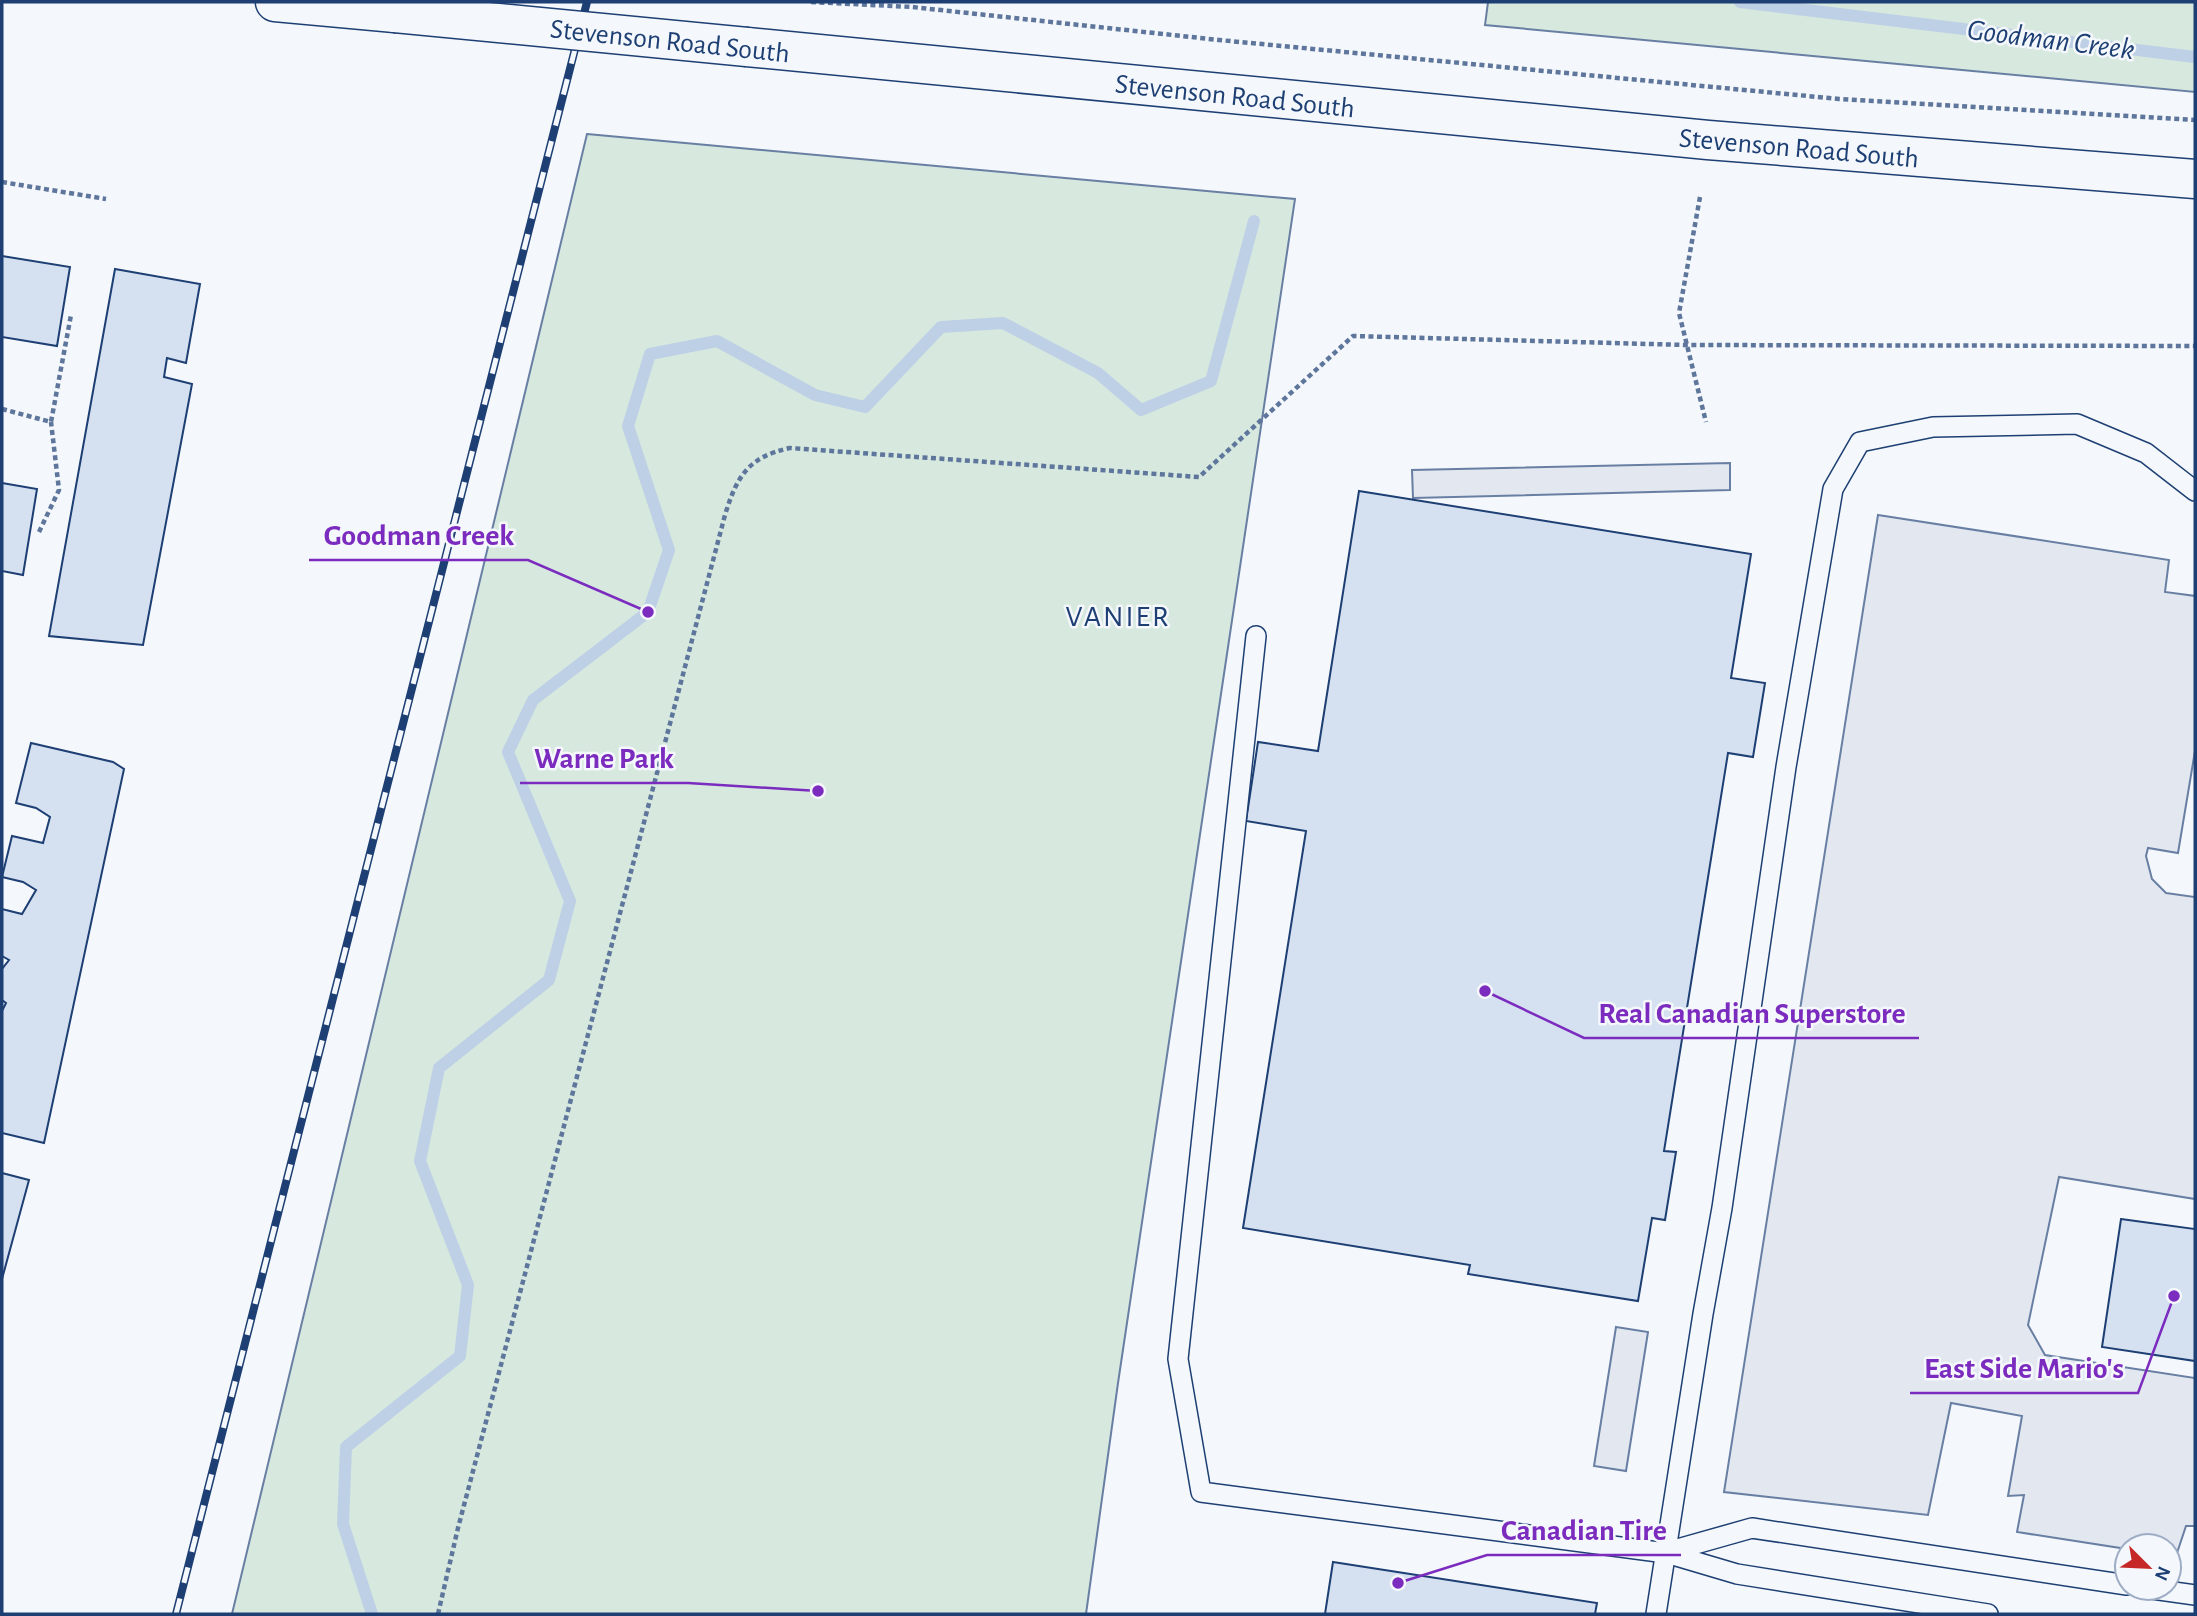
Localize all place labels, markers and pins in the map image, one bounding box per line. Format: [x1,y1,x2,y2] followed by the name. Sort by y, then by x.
[309,509,528,560] callout: Goodman Creek
[520,732,688,783] callout: Warne Park
[1584,987,1919,1038] callout: Real Canadian Superstore
[1910,1342,2138,1393] callout: East Side Mario's
[1487,1504,1681,1555] callout: Canadian Tire

